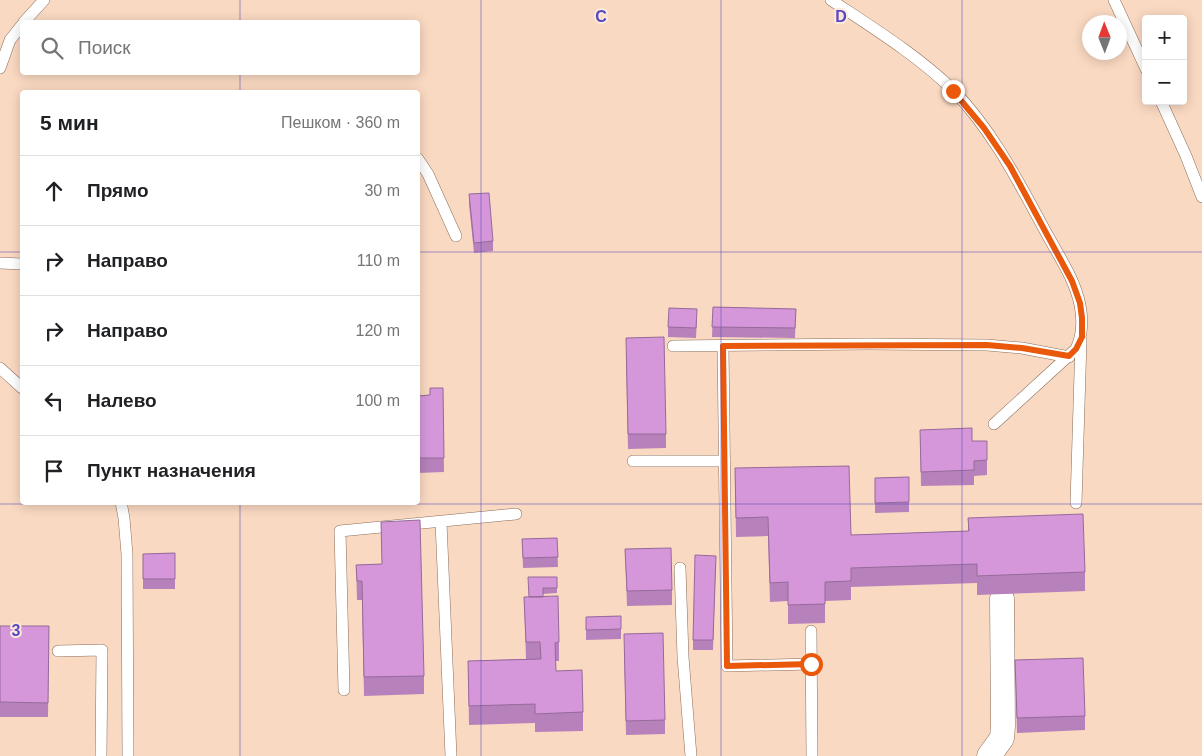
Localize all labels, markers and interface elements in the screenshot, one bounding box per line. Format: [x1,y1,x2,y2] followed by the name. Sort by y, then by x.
[595,8,607,25] text: C
[835,8,847,25] text: D
[1082,15,1127,60] north arrow
[1142,15,1187,105] map controls
[1142,15,1187,60] button: +
[20,20,420,75] search box
[38,34,66,62] icon: search
[78,37,131,58] text: Поиск
[1142,60,1187,105] button: −
[942,80,965,103] route end
[40,111,99,134] text: 5 мин
[281,114,400,131] text: Пешком · 360 m
[40,177,68,205] icon: ahead
[87,180,149,201] text: Прямо
[364,182,400,199] text: 30 m
[40,247,68,275] icon: right
[87,250,168,271] text: Направо
[357,252,400,269] text: 110 m
[40,317,68,345] icon: right
[87,320,168,341] text: Направо
[356,322,400,339] text: 120 m
[40,387,68,415] icon: left
[87,390,157,411] text: Налево
[356,392,400,409] text: 100 m
[40,457,68,485] icon: arrive
[87,460,256,481] text: Пункт назначения
[12,622,21,639] text: 3
[800,653,823,676] route start

